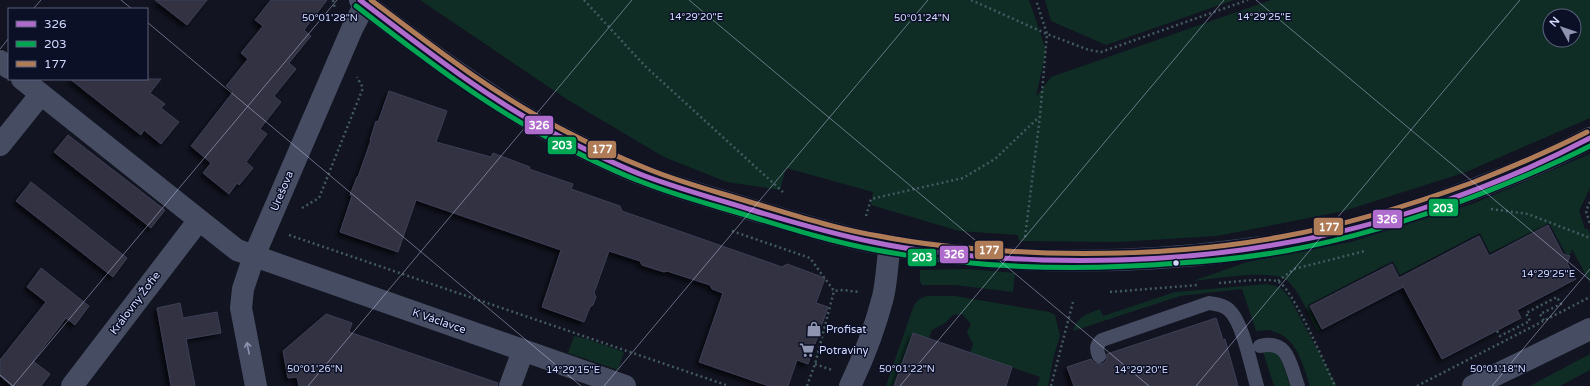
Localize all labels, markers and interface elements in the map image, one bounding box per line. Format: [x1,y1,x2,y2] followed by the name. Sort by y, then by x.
[8,8,148,80] legend
[1542,8,1582,48] north arrow
[669,11,723,23] text: 14°29'20"E
[1237,11,1291,23] text: 14°29'25"E
[302,12,358,24] text: 50°01'28"N
[894,12,950,24] text: 50°01'24"N
[1547,14,1563,29] text: N
[44,17,67,31] text: 326
[44,37,67,51] text: 203
[44,57,67,71] text: 177
[524,115,554,135] line badge: 326
[529,119,549,132] text: 326
[547,136,577,155] line badge: 203
[552,139,572,152] text: 203
[587,140,617,159] line badge: 177
[592,143,612,156] text: 177
[268,169,296,213] street label: Urešova
[1428,198,1459,217] line badge: 203
[1433,202,1453,215] text: 203
[1372,209,1403,229] line badge: 326
[1377,213,1397,226] text: 326
[1313,217,1344,236] line badge: 177
[1319,221,1339,234] text: 177
[974,240,1004,260] line badge: 177
[979,244,999,257] text: 177
[939,245,969,264] line badge: 326
[907,248,937,267] line badge: 203
[944,248,964,261] text: 326
[912,251,932,264] text: 203
[1171,258,1181,268] unlabelled marker
[1521,268,1575,280] text: 14°29'25"E
[107,269,163,337] street label: Královny Žofie
[410,306,468,336] street label: K Václavce
[805,320,823,338] shop icon: Profisat
[826,323,867,336] place label: Profisat
[798,341,816,359] supermarket icon: Potraviny
[244,342,252,355] one-way arrow
[819,344,869,357] place label: Potraviny
[287,363,343,375] text: 50°01'26"N
[879,363,935,375] text: 50°01'22"N
[1470,363,1526,375] text: 50°01'18"N
[546,364,600,376] text: 14°29'15"E
[1114,364,1168,376] text: 14°29'20"E

